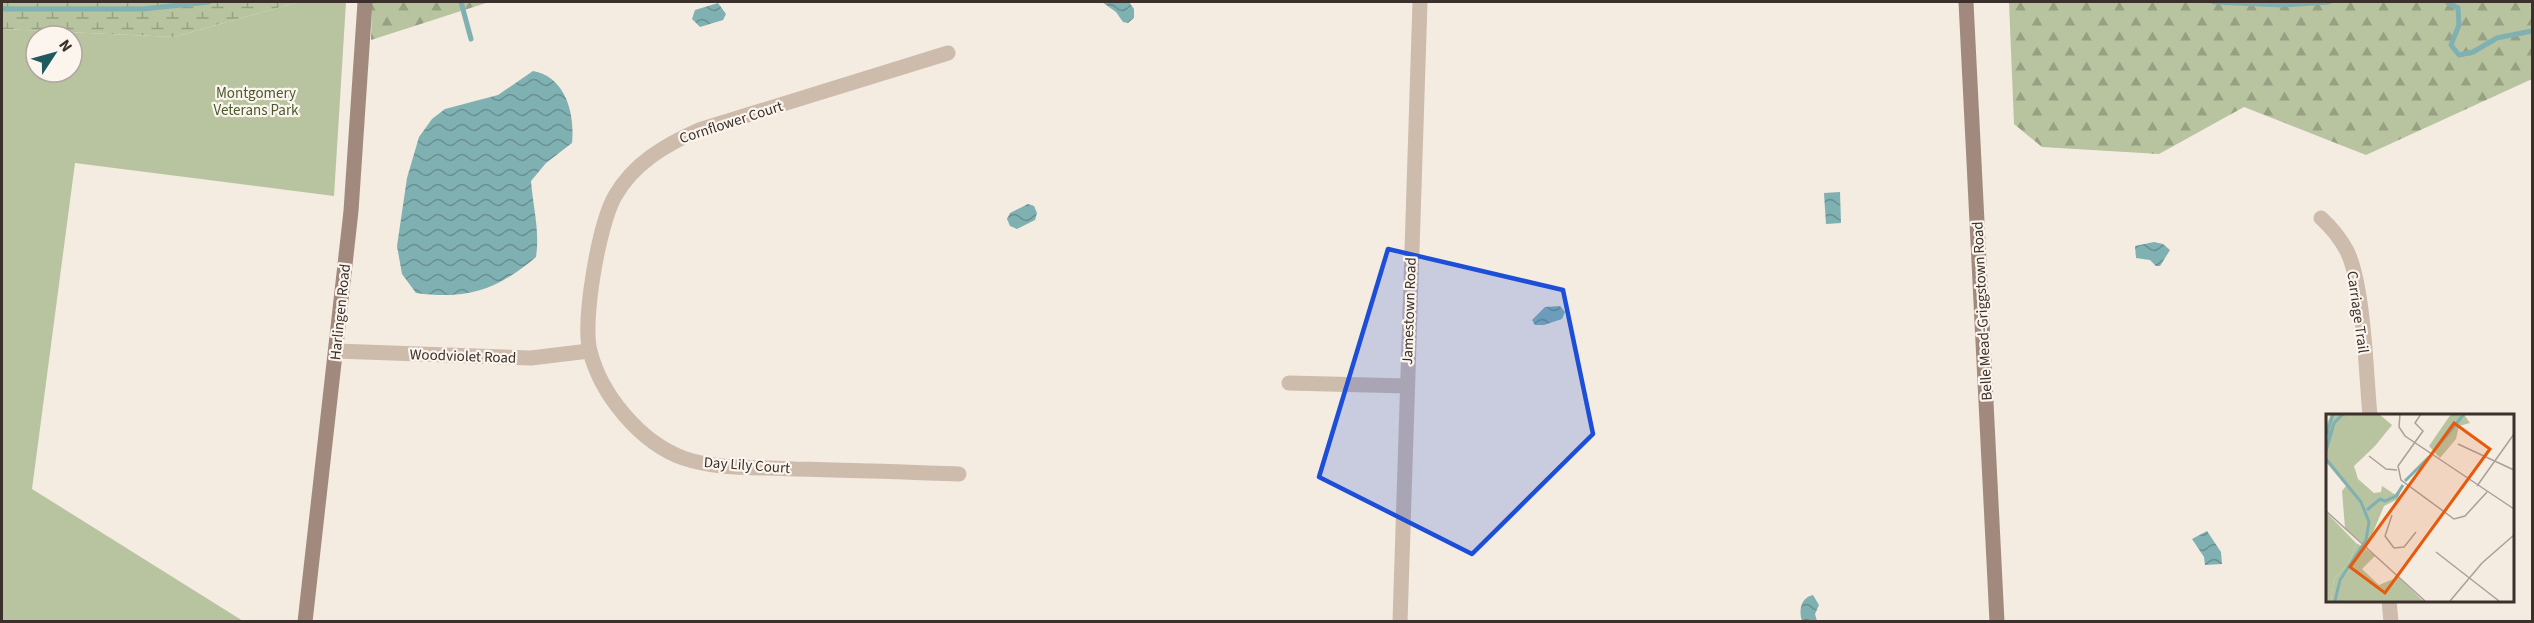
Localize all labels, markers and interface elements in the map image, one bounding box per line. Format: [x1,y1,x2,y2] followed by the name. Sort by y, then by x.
[24,24,84,84] north arrow
[53,35,77,57] text: N
[213,83,299,121] park label: Montgomery Veterans Park
[677,96,786,149] street label: Cornflower Court
[1967,221,1998,401] street label: Belle Mead-Griggstown Road
[1397,257,1422,365] street label: Jamestown Road
[325,263,356,361] street label: Harlingen Road
[2341,270,2374,355] street label: Carriage Trail
[409,344,517,369] street label: Woodviolet Road
[2326,414,2513,602] inset map
[703,452,791,479] street label: Day Lily Court

